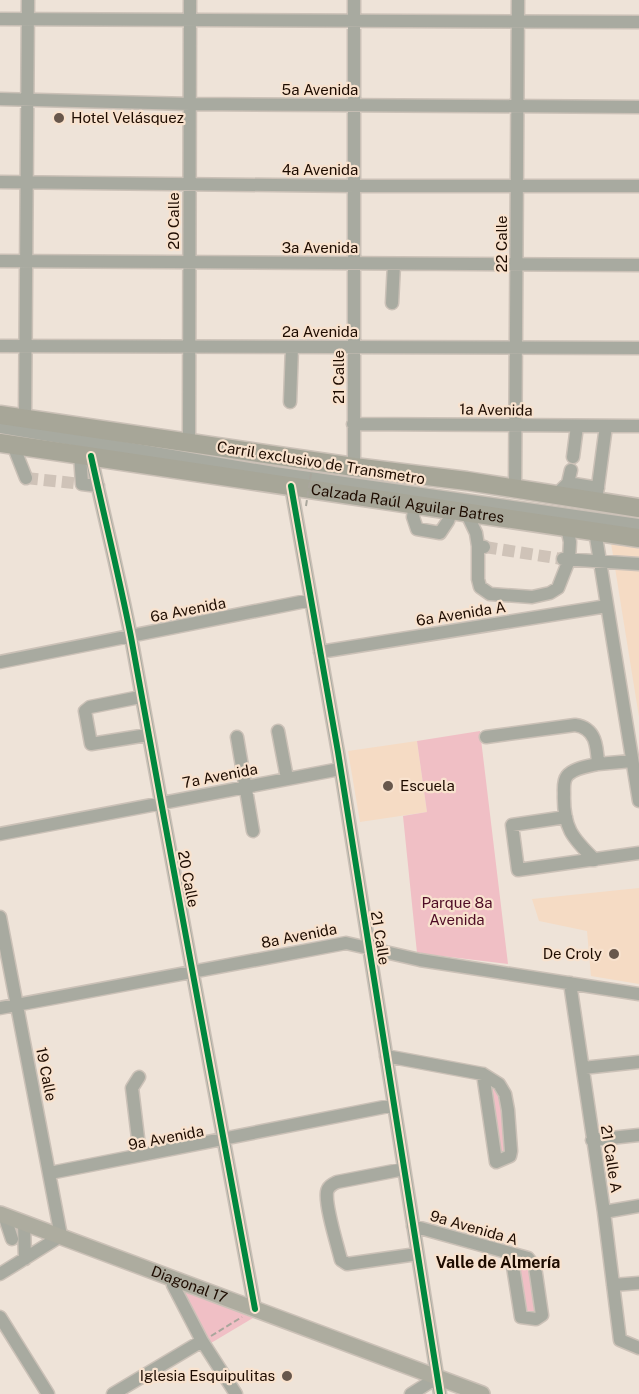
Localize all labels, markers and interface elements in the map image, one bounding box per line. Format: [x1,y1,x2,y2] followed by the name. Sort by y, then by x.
[282,81,358,98] street label: 5a Avenida
[71,109,184,126] place label: Hotel Velásquez
[52,111,66,125] marker: Hotel Velásquez
[282,161,358,178] street label: 4a Avenida
[165,192,182,250] street label: 20 Calle
[493,215,510,273] street label: 22 Calle
[282,239,358,256] street label: 3a Avenida
[282,323,358,340] street label: 2a Avenida
[330,350,347,404] street label: 21 Calle
[459,400,533,419] street label: 1a Avenida
[216,438,426,487] street label: Carril exclusivo de Transmetro
[310,480,505,526] street label: Calzada Raúl Aguilar Batres
[149,594,227,625] street label: 6a Avenida
[415,598,507,629] street label: 6a Avenida A
[181,760,259,791] street label: 7a Avenida
[400,777,455,794] place label: Escuela
[381,779,395,793] marker: Escuela
[175,849,202,909] street label: 20 Calle
[421,894,493,928] park label: Parque 8a Avenida
[368,910,393,966] street label: 21 Calle
[260,920,338,951] street label: 8a Avenida
[543,945,602,962] place label: De Croly
[607,947,621,961] marker: De Croly
[33,1045,60,1102] street label: 19 Calle
[127,1122,205,1153] street label: 9a Avenida
[598,1124,625,1194] street label: 21 Calle A
[428,1207,520,1248] street label: 9a Avenida A
[436,1253,560,1272] district label: Valle de Almería
[149,1262,230,1306] street label: Diagonal 17
[140,1367,275,1384] place label: Iglesia Esquipulitas
[280,1369,294,1383] marker: Iglesia Esquipulitas

